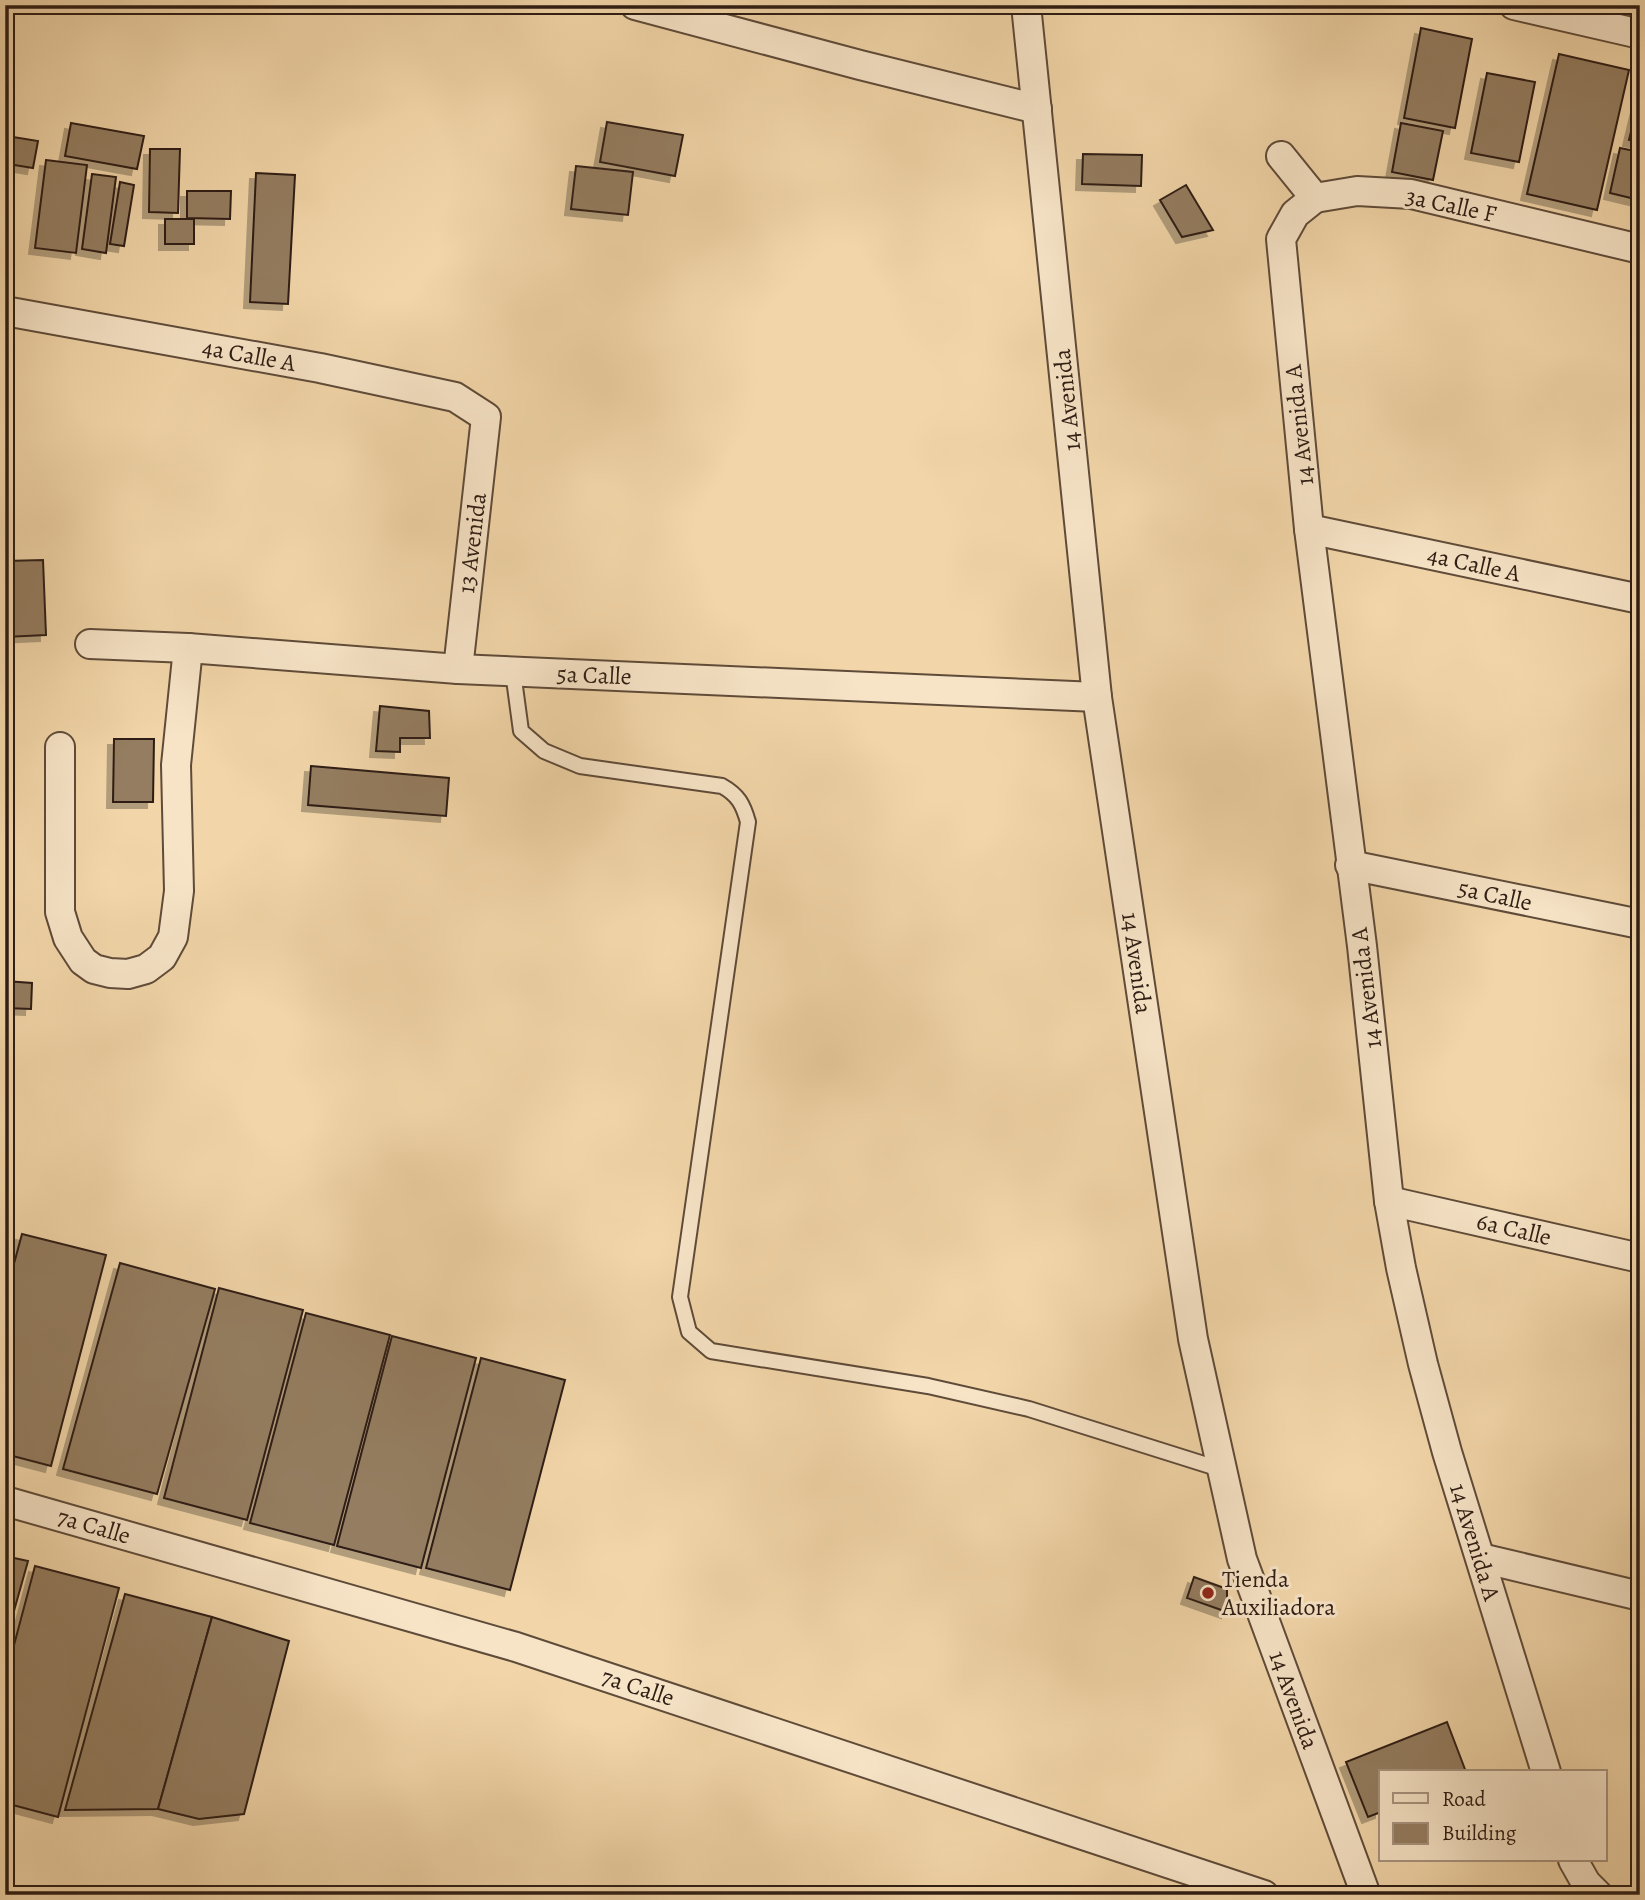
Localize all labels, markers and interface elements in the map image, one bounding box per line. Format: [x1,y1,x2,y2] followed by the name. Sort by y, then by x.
[1403,180,1499,230] street label: 3a Calle F
[200,331,299,379] street label: 4a Calle A
[1046,347,1088,453] street label: 14 Avenida
[1277,362,1321,487] street label: 14 Avenida A
[450,490,494,595] street label: 13 Avenida
[1425,539,1524,590] street label: 4a Calle A
[556,658,632,692] street label: 5a Calle
[1455,872,1535,918] street label: 5a Calle
[1114,910,1160,1017] street label: 14 Avenida
[1343,925,1389,1050] street label: 14 Avenida A
[1474,1205,1554,1253] street label: 6a Calle
[1442,1479,1508,1606] street label: 14 Avenida A
[54,1500,134,1552] street label: 7a Calle
[1221,1563,1336,1623] place label: Tienda Auxiliadora
[1200,1585,1216,1601] marker: Tienda Auxiliadora
[1261,1646,1327,1754] street label: 14 Avenida
[598,1660,678,1714] street label: 7a Calle
[1379,1770,1606,1862] legend
[1442,1785,1486,1813] text: Road
[1442,1819,1517,1847] text: Building

